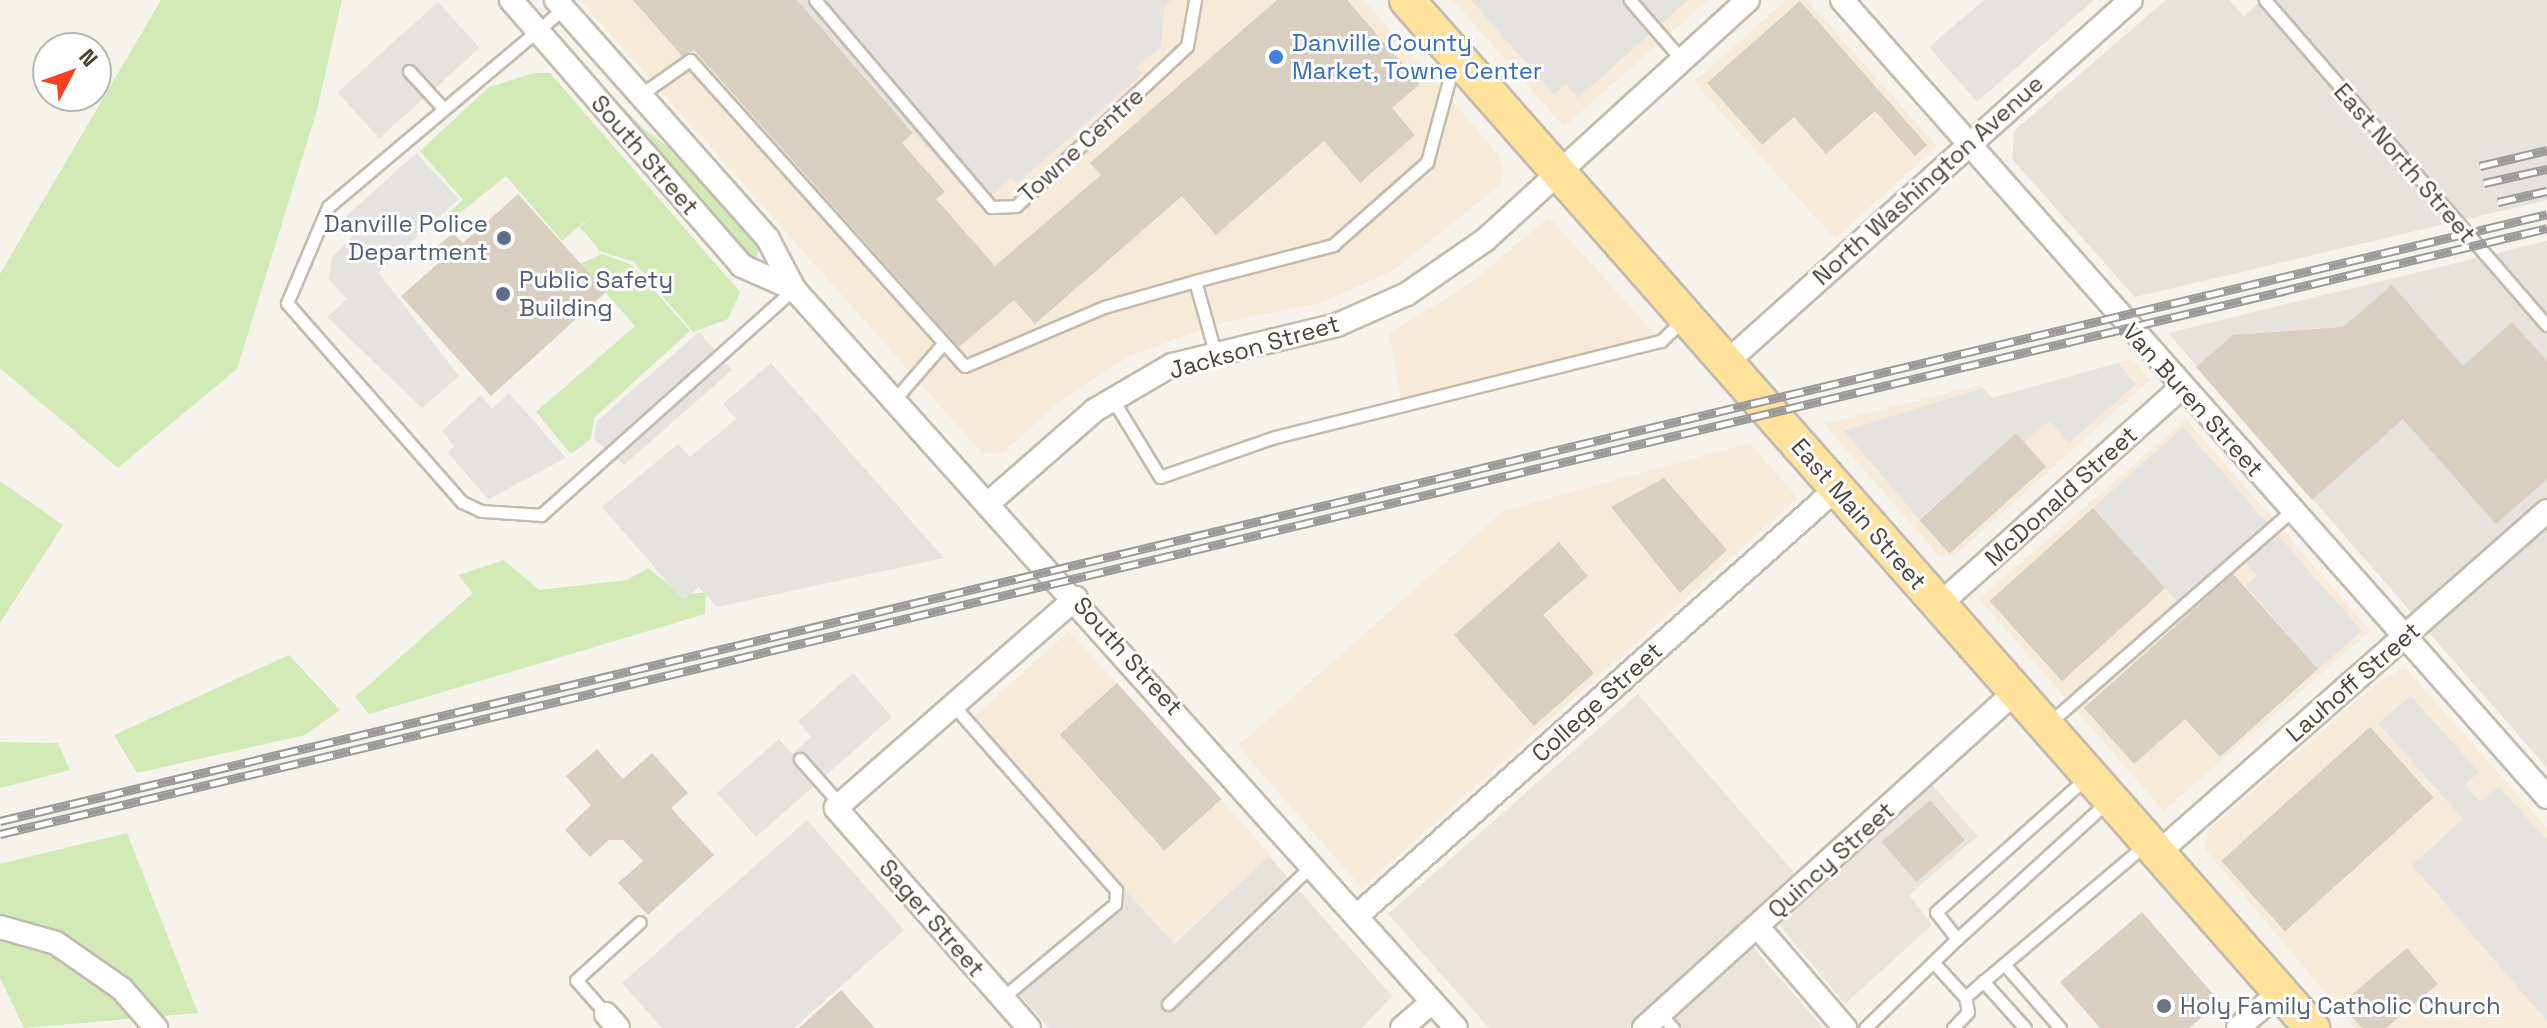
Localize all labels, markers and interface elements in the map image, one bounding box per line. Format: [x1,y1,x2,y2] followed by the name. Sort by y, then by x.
[1292,29,1543,85] place label: Danville County Market, Towne Center
[32,32,112,112] north arrow
[73,43,104,72] text: N
[1267,48,1285,66] marker: Danville County Market, Towne Center
[1807,69,2049,291] street label: North Washington Avenue
[2328,77,2482,249] street label: East North Street
[1012,81,1150,209] street label: Towne Centre
[585,89,705,221] street label: South Street
[324,210,488,266] place label: Danville Police Department
[495,229,513,247] marker: Danville Police Department
[519,266,673,322] place label: Public Safety Building
[494,285,512,303] marker: Public Safety Building
[1166,309,1342,385] street label: Jackson Street
[2117,317,2269,483] street label: Van Buren Street
[1979,420,2143,572] street label: McDonald Street
[1785,432,1933,596] street label: East Main Street
[1067,591,1189,721] street label: South Street
[2280,616,2426,748] street label: Lauhoff Street
[1526,636,1668,768] street label: College Street
[1762,796,1900,924] street label: Quincy Street
[873,853,991,983] street label: Sager Street
[2180,992,2501,1020] place label: Holy Family Catholic Church
[2155,997,2173,1015] marker: Holy Family Catholic Church

